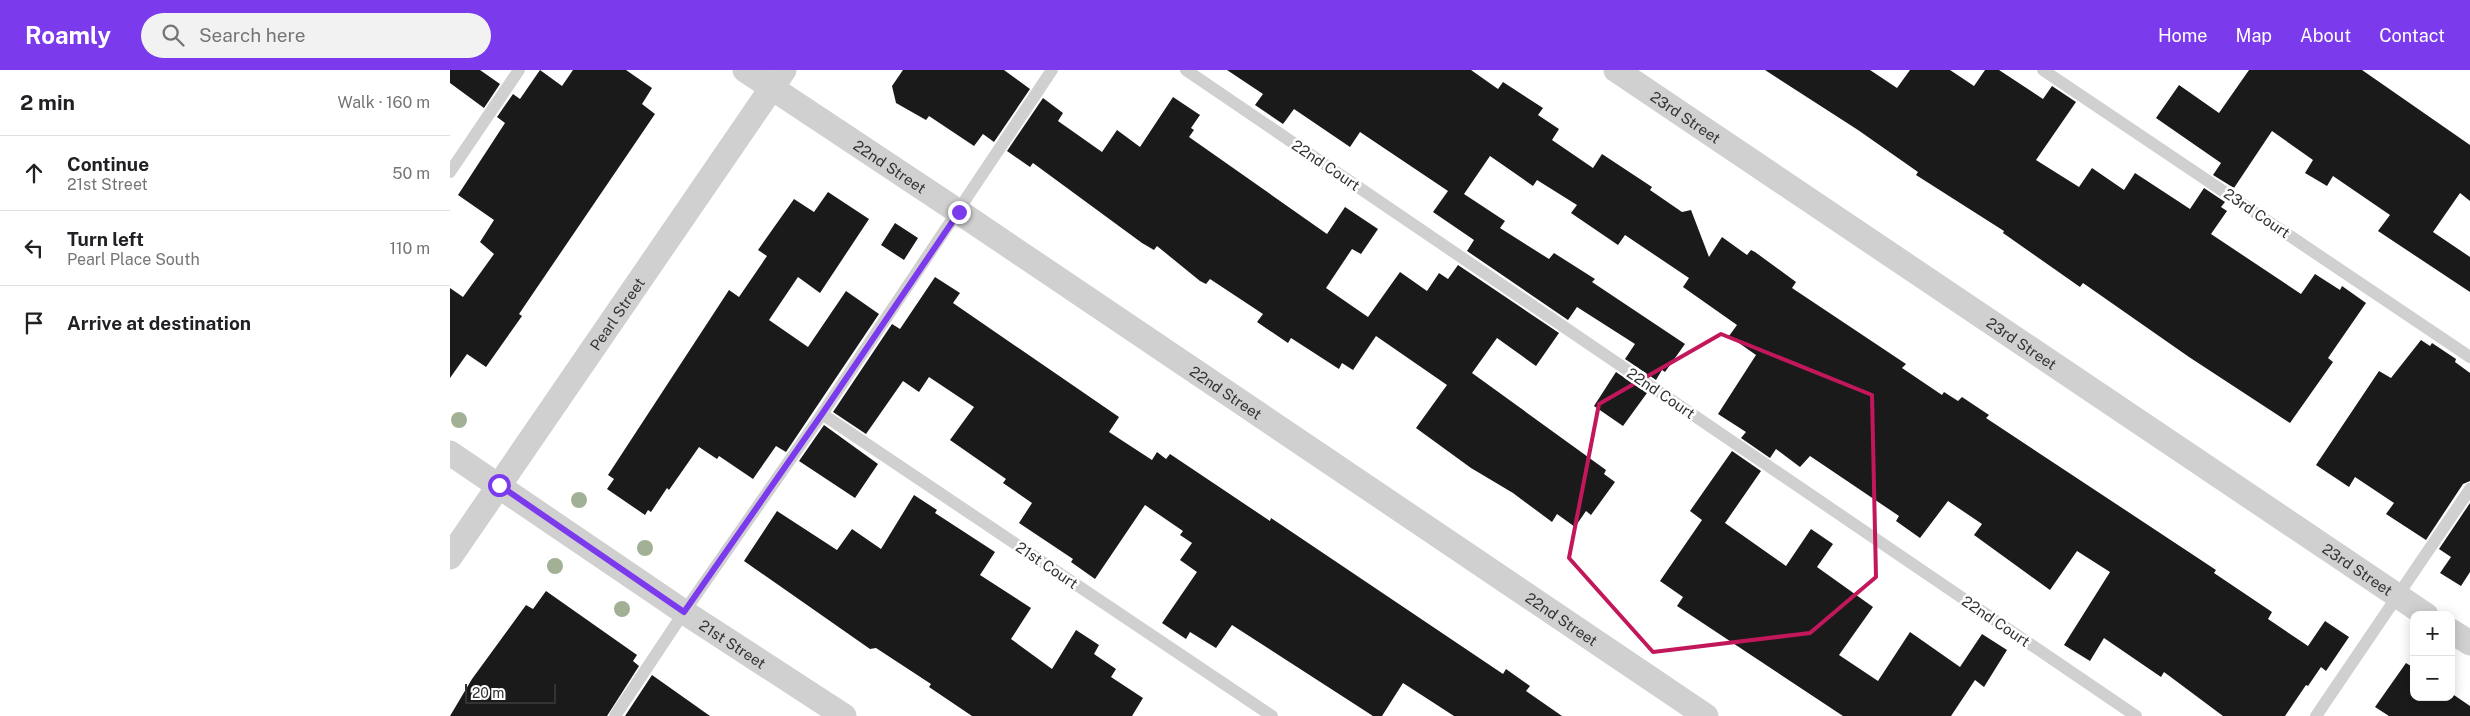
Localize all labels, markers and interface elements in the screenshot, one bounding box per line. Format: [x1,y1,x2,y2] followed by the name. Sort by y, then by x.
[141,13,491,58] search box
[25,21,111,49] text: Roamly
[159,21,187,49] icon: search
[199,24,306,46] text: Search here
[2158,25,2208,46] text: Home
[2236,25,2272,46] text: Map
[2300,25,2351,46] text: About
[2379,25,2445,46] text: Contact
[1648,87,1724,147] street label: 23rd Street
[20,90,75,115] text: 2 min
[338,93,430,112] text: Walk · 160 m
[851,136,929,196] street label: 22nd Street
[1289,136,1363,194] street label: 22nd Court
[67,153,149,175] text: Continue
[20,159,48,187] icon: ahead
[392,164,430,183] text: 50 m
[67,175,148,194] text: 21st Street
[2221,185,2293,241] street label: 23rd Court
[948,201,971,224] route end
[67,228,144,250] text: Turn left
[20,234,48,262] icon: left
[389,239,430,258] text: 110 m
[67,250,200,269] text: Pearl Place South
[586,274,648,353] street label: Pearl Street
[20,309,48,337] icon: arrive
[67,312,251,334] text: Arrive at destination
[1984,313,2060,373] street label: 23rd Street
[1187,362,1265,423] street label: 22nd Street
[1624,364,1698,422] street label: 22nd Court
[488,474,511,497] route start
[1013,538,1081,592] street label: 21st Court
[2320,540,2396,599] street label: 23rd Street
[1523,588,1601,649] street label: 22nd Street
[1959,592,2033,650] street label: 22nd Court
[2410,611,2455,701] map controls
[2410,611,2455,656] button: +
[696,616,769,672] street label: 21st Street
[2410,656,2455,701] button: −
[465,681,556,704] scale bar
[472,685,504,701] text: 20 m

